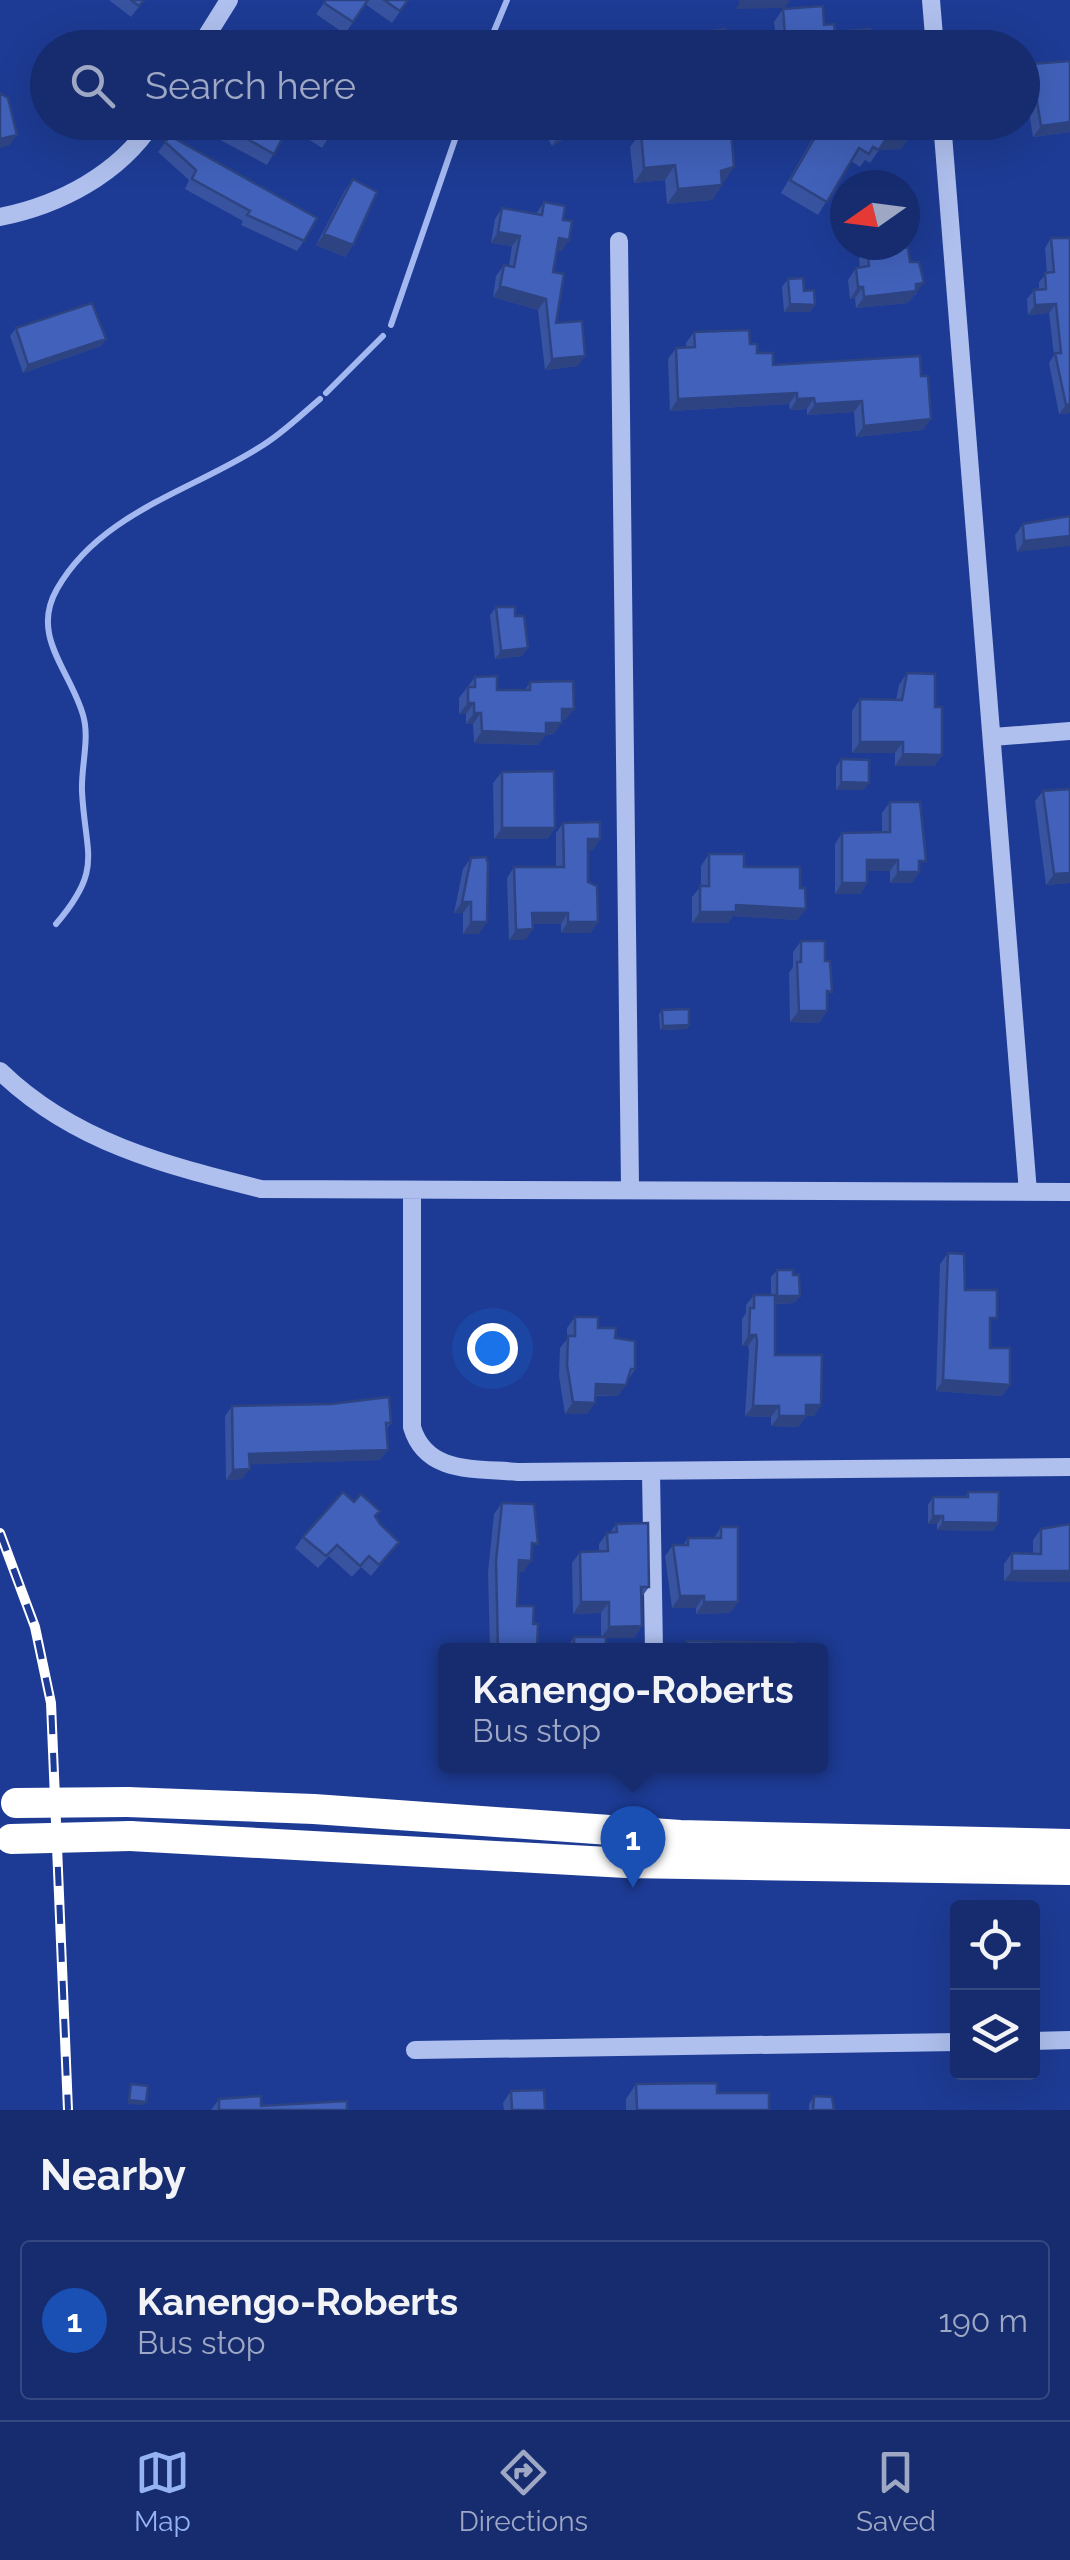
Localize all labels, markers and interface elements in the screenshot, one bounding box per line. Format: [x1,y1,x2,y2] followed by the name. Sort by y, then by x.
[30,30,1040,140] search box
[65,58,120,113] icon: search
[145,63,356,108] text: Search here
[830,170,920,260] north arrow
[467,1323,518,1374] your location
[438,1643,828,1773] popup
[472,1667,794,1712] text: Kanengo-Roberts
[472,1712,601,1749] text: Bus stop
[600,1806,666,1888] pin: 1
[950,1900,1040,2080] map controls
[950,1900,1040,1990] button: locate
[950,1990,1040,2080] button: layers
[40,2151,186,2200] text: Nearby
[137,2279,458,2324] text: Kanengo-Roberts
[67,2302,82,2339] text: 1
[938,2302,1028,2339] text: 190 m
[137,2324,266,2361] text: Bus stop
[134,2445,191,2538] tab: Map
[459,2445,588,2538] tab: Directions
[856,2445,936,2538] tab: Saved

